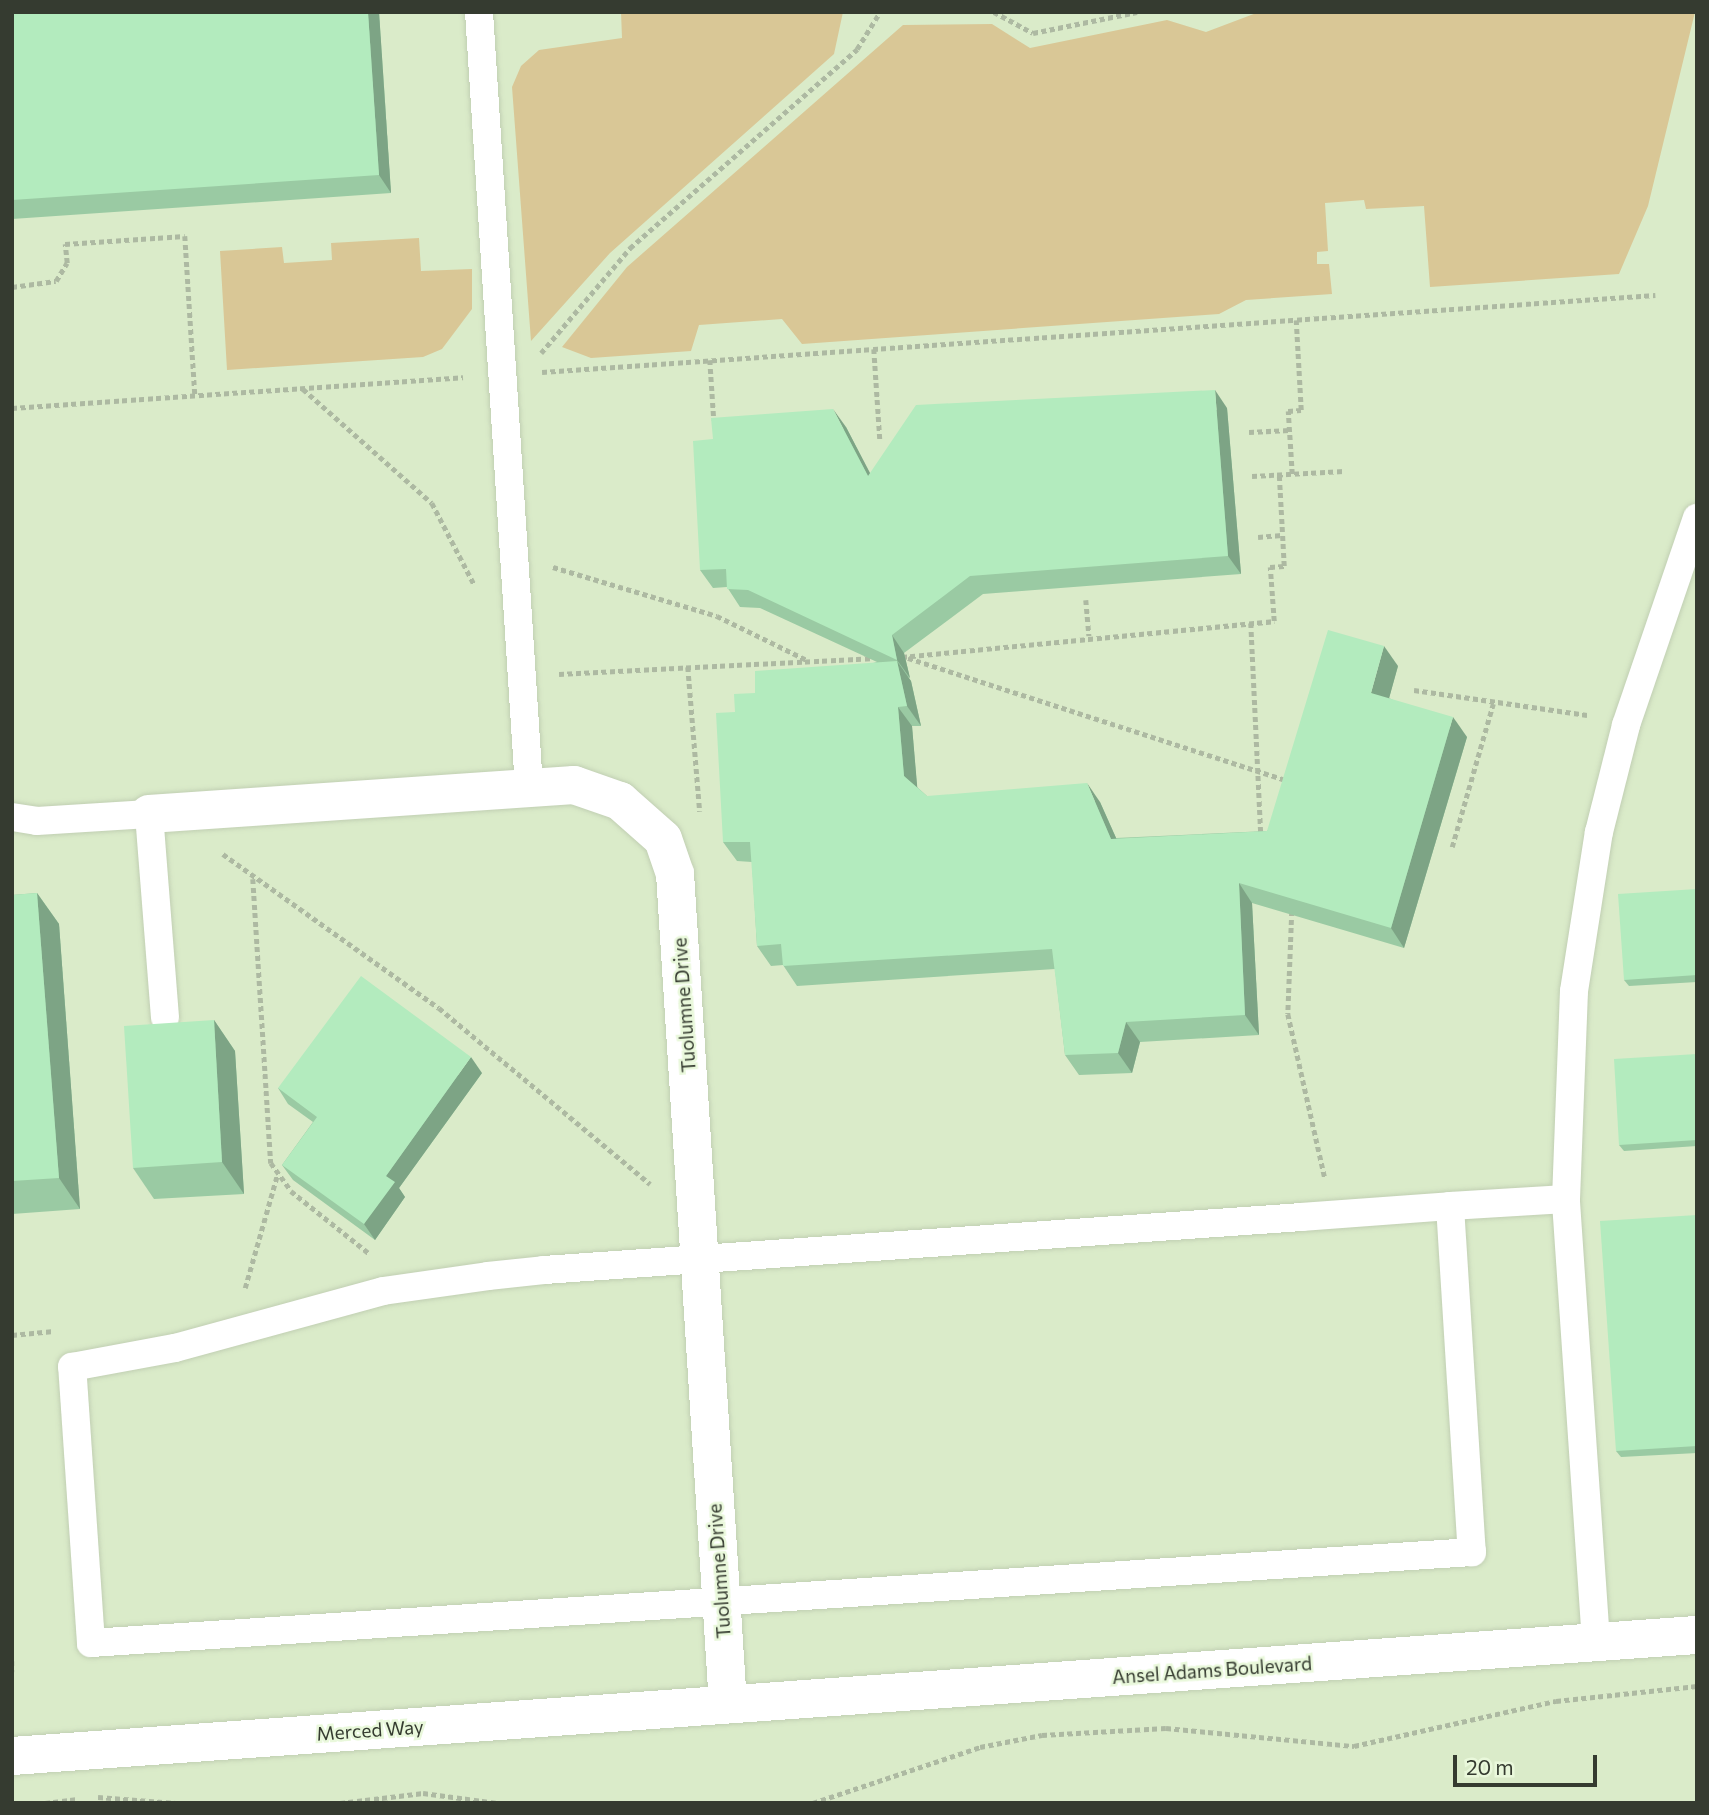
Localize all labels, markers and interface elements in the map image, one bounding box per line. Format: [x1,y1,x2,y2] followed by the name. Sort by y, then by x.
[668,937,700,1073] street label: Tuolumne Drive
[703,1503,735,1639] street label: Tuolumne Drive
[1111,1652,1313,1688] street label: Ansel Adams Boulevard
[316,1715,424,1745] street label: Merced Way
[1457,1742,1600,1786] scale bar
[1466,1754,1514,1779] text: 20 m

